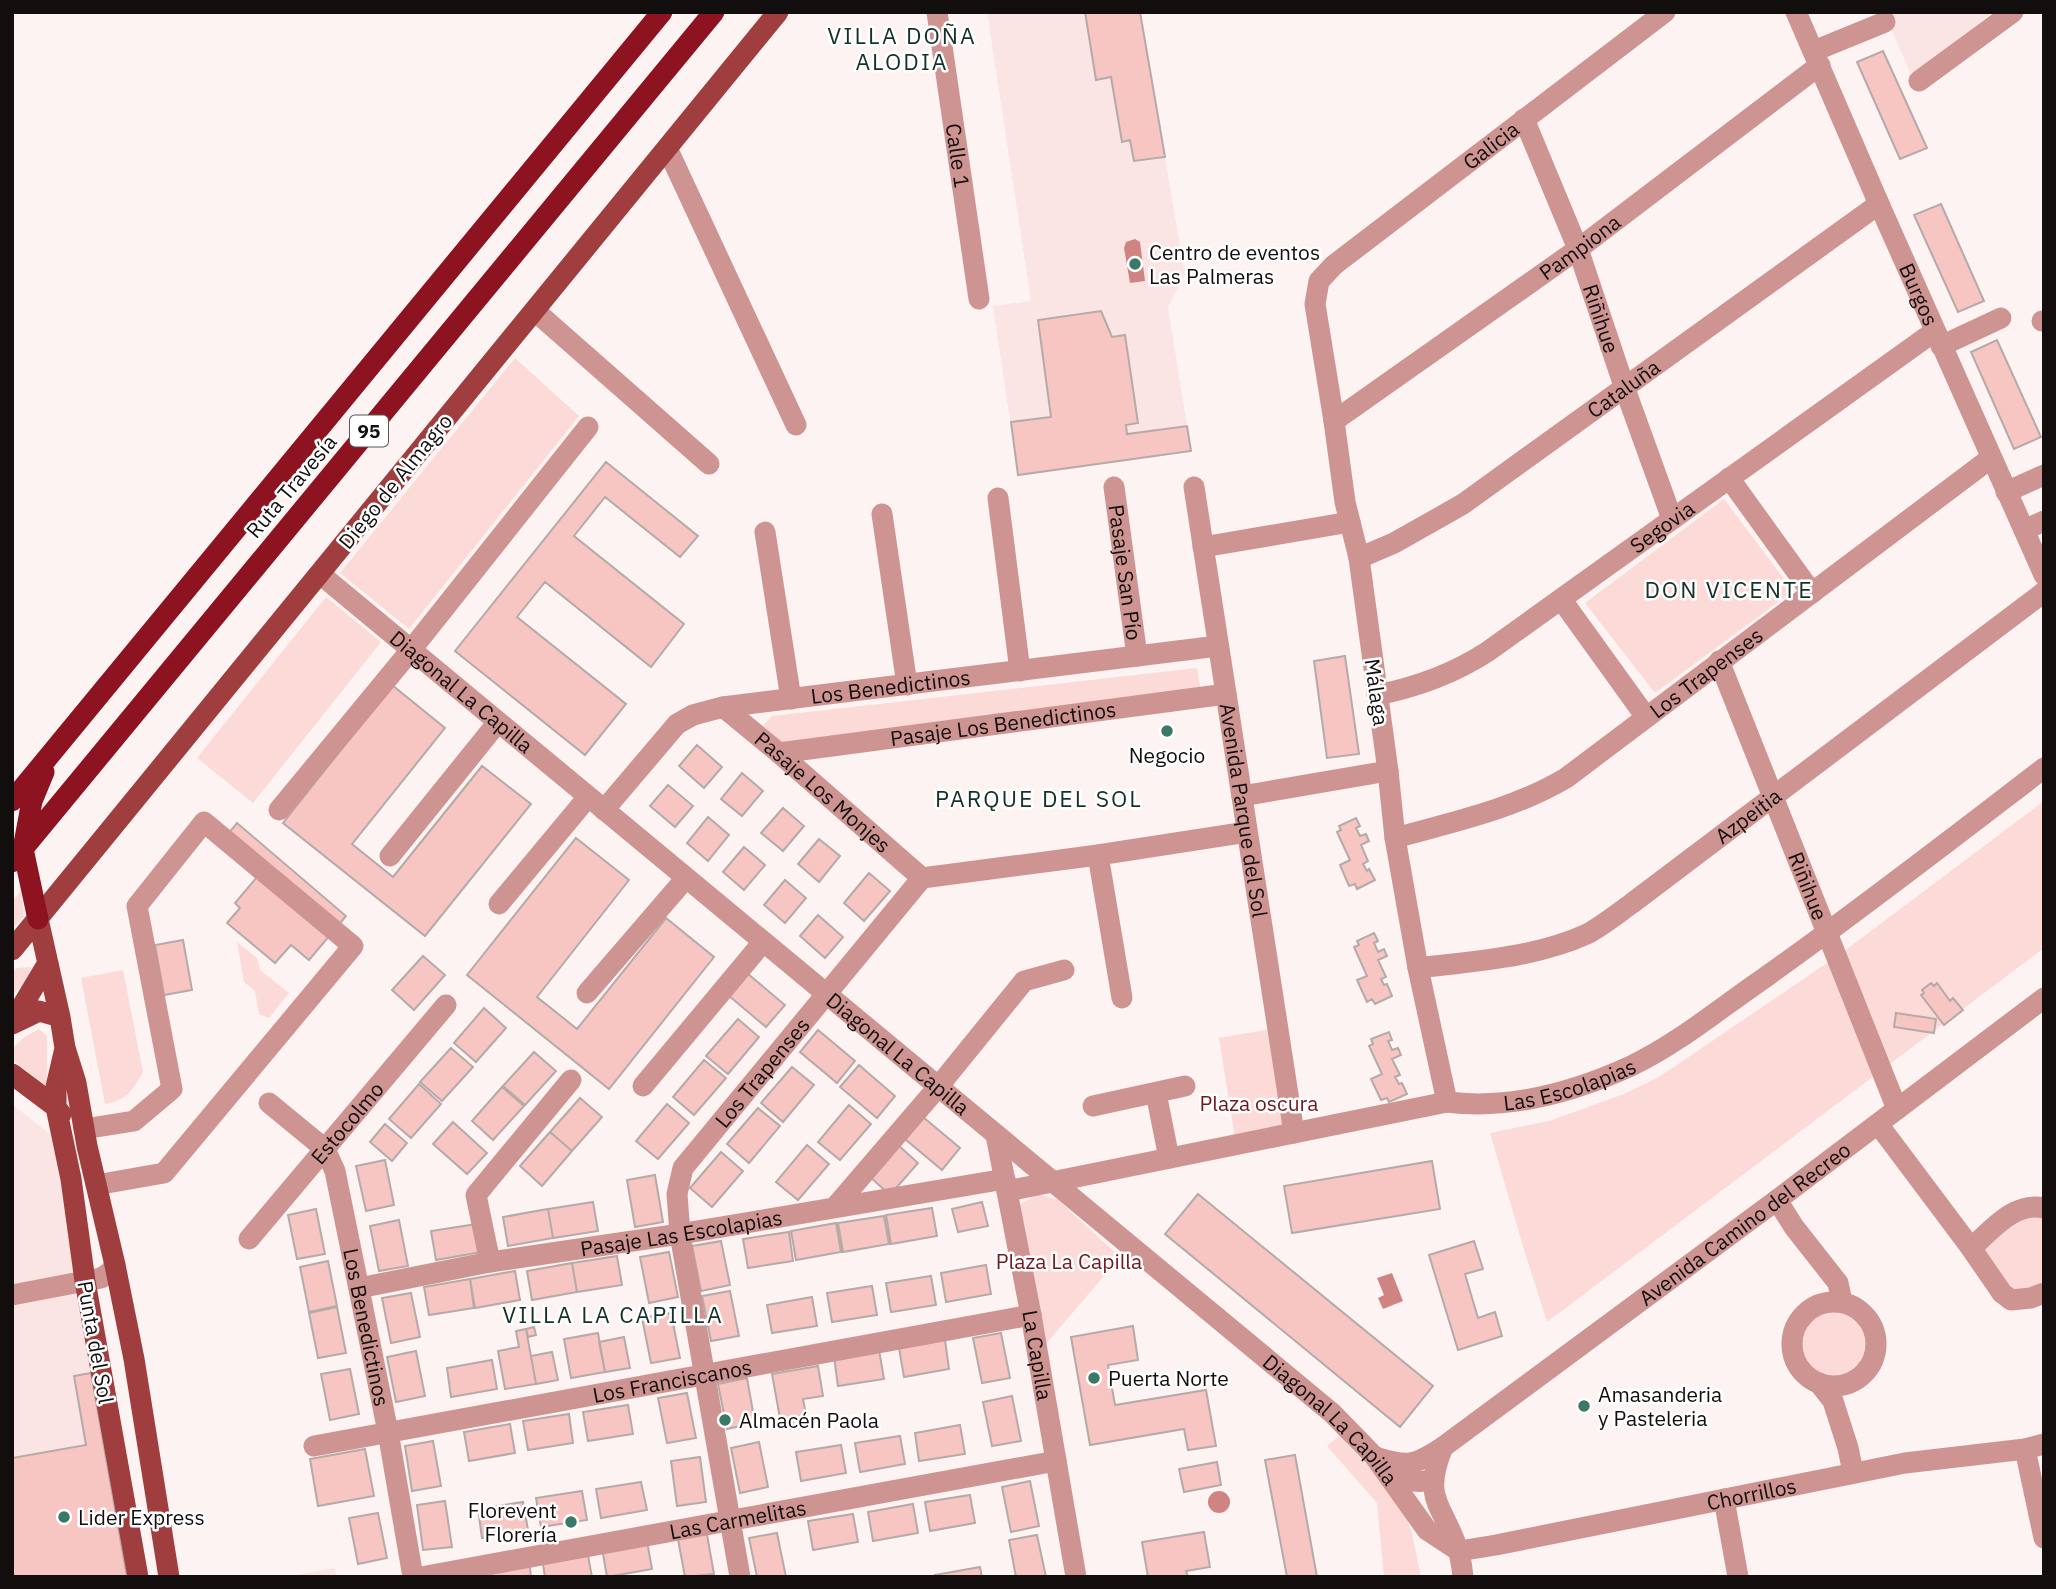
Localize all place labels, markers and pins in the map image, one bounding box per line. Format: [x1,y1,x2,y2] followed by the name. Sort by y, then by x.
[1149,238,1320,290] place label: Centro de eventos Las Palmeras
[1127,256,1143,272] marker: Centro de eventos Las Palmeras
[1159,723,1175,739] marker: Negocio
[1129,741,1205,769] place label: Negocio
[1108,1364,1229,1392] place label: Puerta Norte
[1086,1370,1102,1386] marker: Puerta Norte
[1598,1380,1722,1432] place label: Amasanderia y Pasteleria
[1576,1398,1592,1414] marker: Amasanderia y Pasteleria
[739,1406,879,1434] place label: Almacén Paola
[717,1412,733,1428] marker: Almacén Paola
[468,1496,557,1548] place label: Florevent Florería
[78,1503,205,1531] place label: Lider Express
[56,1509,72,1525] marker: Lider Express
[563,1514,579,1530] marker: Florevent Florería

